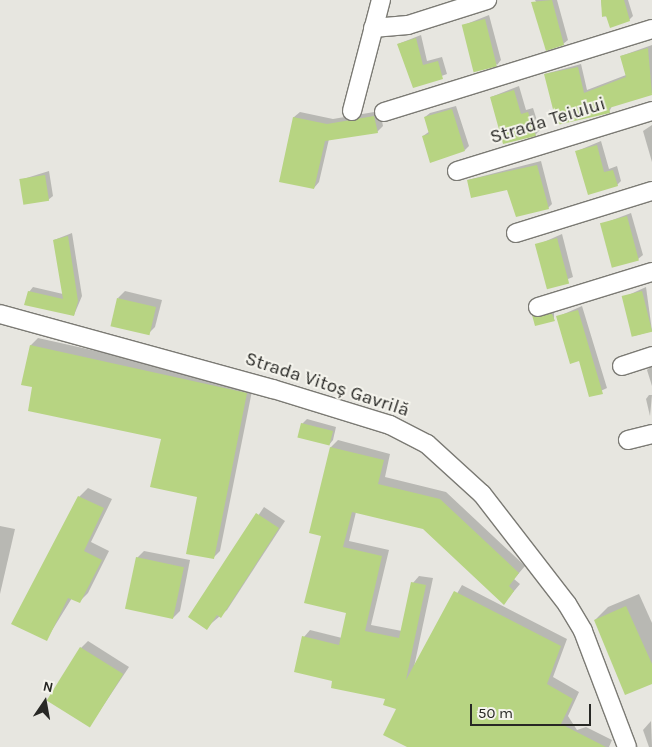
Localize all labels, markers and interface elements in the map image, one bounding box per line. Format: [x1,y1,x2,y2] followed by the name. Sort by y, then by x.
[487,93,609,149] street label: Strada Teiului
[242,348,412,422] street label: Strada Vitoș Gavrilă
[20,677,70,727] north arrow
[42,677,55,696] text: N
[472,694,593,726] scale bar
[478,704,513,722] text: 50 m

